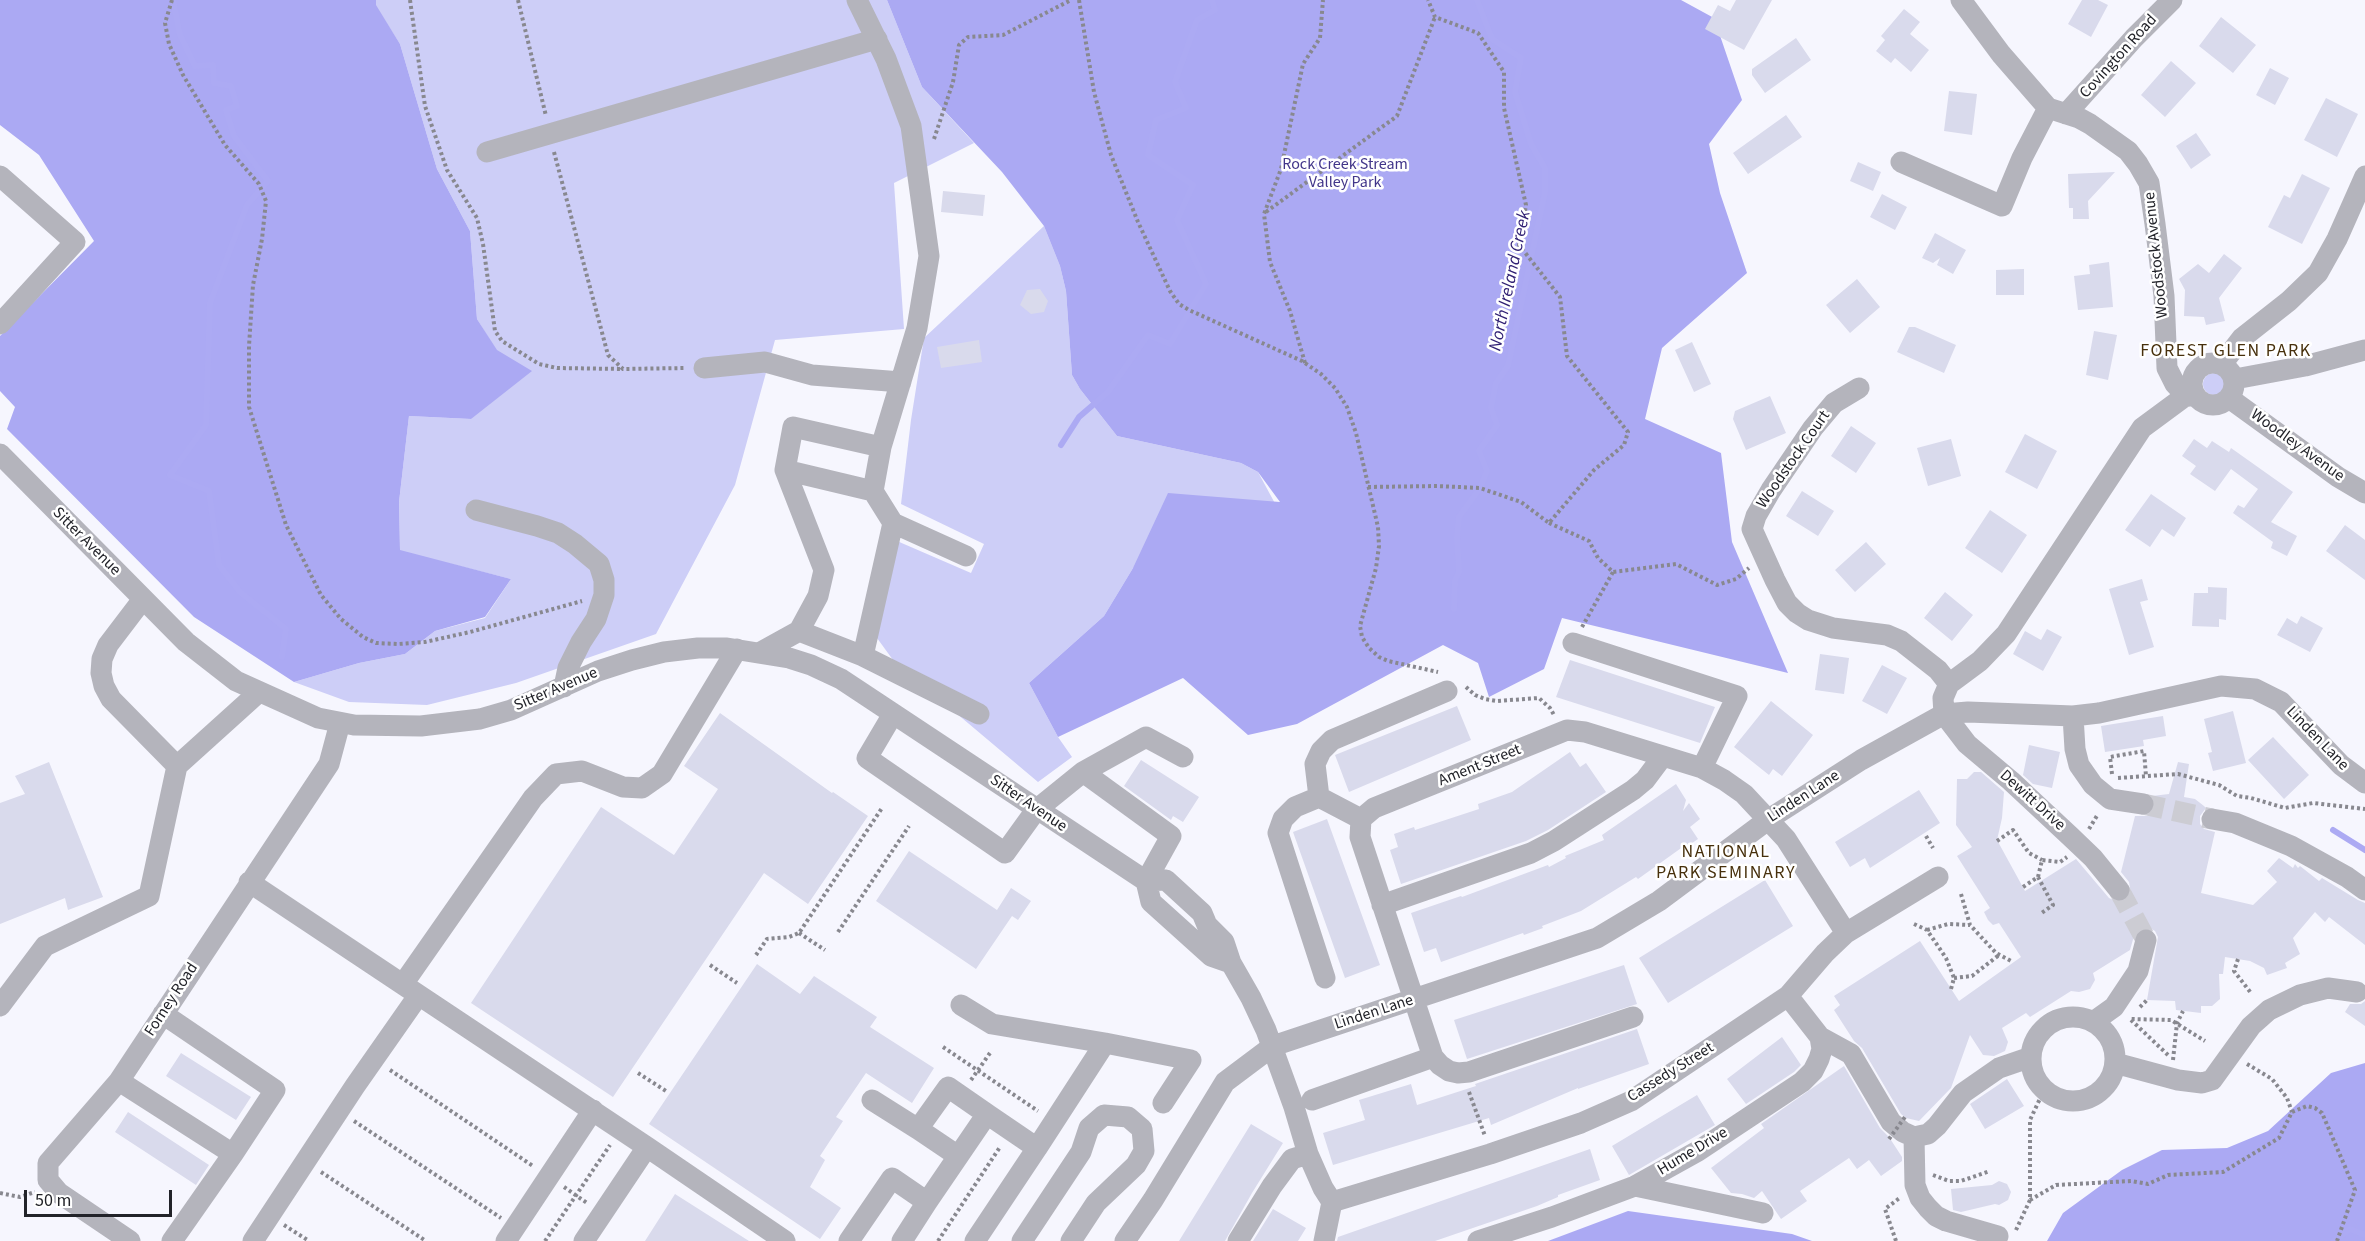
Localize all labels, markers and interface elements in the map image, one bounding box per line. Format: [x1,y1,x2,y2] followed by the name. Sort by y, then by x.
[2076,11,2162,103] street label: Covington Road
[1282,155,1408,193] park label: Rock Creek Stream Valley Park
[2141,191,2173,319] street label: Woodstock Avenue
[1486,209,1536,353] water label: North Ireland Creek
[2140,341,2312,363] district label: FOREST GLEN PARK
[2247,406,2347,486] street label: Woodley Avenue
[1753,407,1835,513] street label: Woodstock Court
[48,504,124,580] street label: Sitter Avenue
[511,664,601,716] street label: Sitter Avenue
[2282,703,2352,775] street label: Linden Lane
[1436,741,1524,791] street label: Ament Street
[1764,767,1844,827] street label: Linden Lane
[1995,767,2069,835] street label: Dewitt Drive
[986,771,1070,837] street label: Sitter Avenue
[1656,842,1796,884] district label: NATIONAL PARK SEMINARY
[141,960,203,1040] street label: Forney Road
[1332,991,1416,1035] street label: Linden Lane
[1624,1039,1718,1107] street label: Cassedy Street
[1655,1124,1731,1180] street label: Hume Drive
[27,1178,176,1216] scale bar
[35,1188,71,1213] text: 50 m

